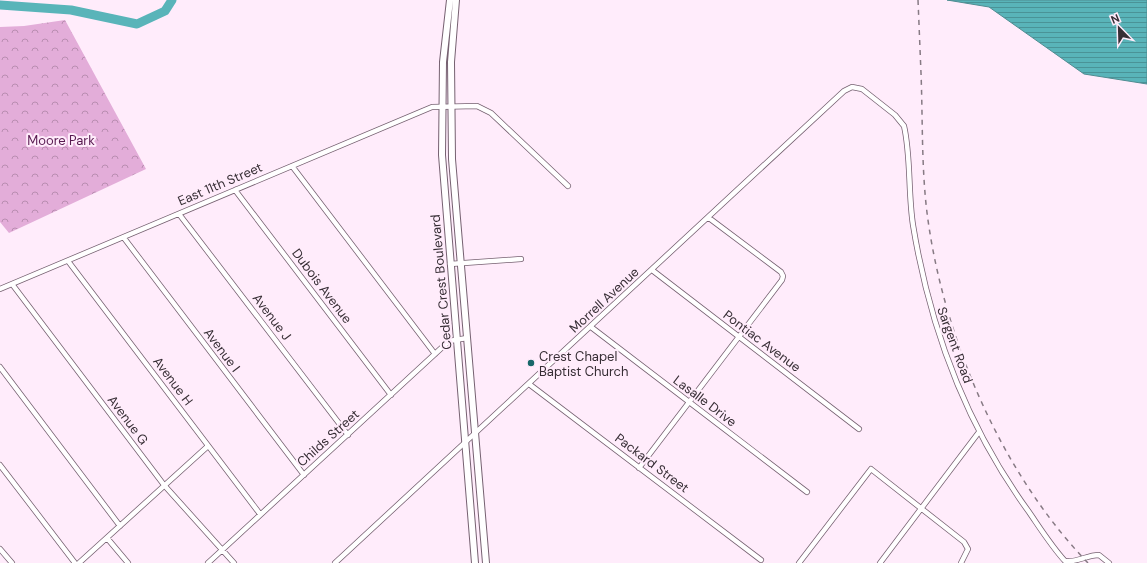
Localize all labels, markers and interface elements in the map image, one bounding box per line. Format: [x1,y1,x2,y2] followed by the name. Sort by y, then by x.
[1099,8,1139,48] north arrow
[1109,11,1122,27] text: N
[27,132,95,149] park label: Moore Park
[175,159,265,209] street label: East 11th Street
[427,214,455,350] street label: Cedar Crest Boulevard
[288,245,356,327] street label: Dubois Avenue
[566,263,642,337] street label: Morrell Avenue
[249,290,295,344] street label: Avenue J
[933,305,977,385] street label: Sargent Road
[720,306,804,376] street label: Pontiac Avenue
[200,325,244,375] street label: Avenue I
[539,348,629,380] place label: Crest Chapel Baptist Church
[149,353,197,409] street label: Avenue H
[526,358,536,368] marker: Crest Chapel Baptist Church
[670,372,740,430] street label: Lasalle Drive
[104,392,152,448] street label: Avenue G
[293,406,363,470] street label: Childs Street
[612,430,692,496] street label: Packard Street

